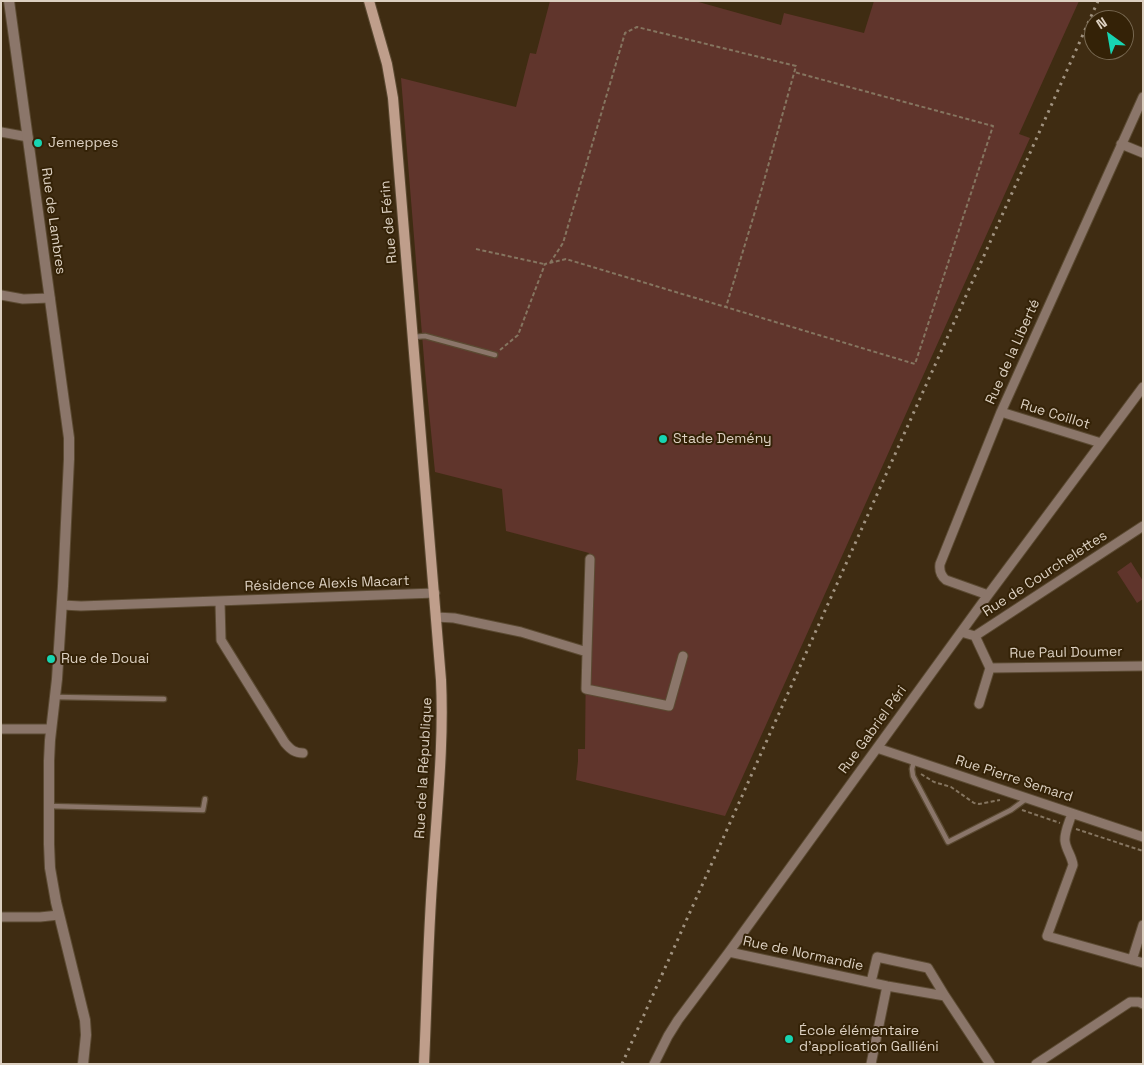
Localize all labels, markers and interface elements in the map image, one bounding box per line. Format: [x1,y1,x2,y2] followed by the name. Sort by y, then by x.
[1084,10,1134,60] north arrow
[1093,13,1110,33] text: N
[48,135,118,151] place label: Jemeppes
[32,137,44,149] marker: Jemeppes
[37,167,69,275] street label: Rue de Lambres
[377,180,401,264] street label: Rue de Férin
[982,297,1044,407] street label: Rue de la Liberté
[1018,396,1092,434] street label: Rue Coillot
[673,431,772,447] place label: Stade Demény
[657,433,669,445] marker: Stade Demény
[980,527,1110,621] street label: Rue de Courchelettes
[244,573,410,595] street label: Résidence Alexis Macart
[1009,644,1123,662] street label: Rue Paul Doumer
[61,651,149,667] place label: Rue de Douai
[45,653,57,665] marker: Rue de Douai
[835,683,911,777] street label: Rue Gabriel Péri
[412,697,436,839] street label: Rue de la République
[953,752,1075,806] street label: Rue Pierre Semard
[741,933,865,975] street label: Rue de Normandie
[799,1023,939,1056] place label: École élémentaire d'application Galliéni
[783,1033,795,1045] marker: École élémentaire d'application Galliéni

